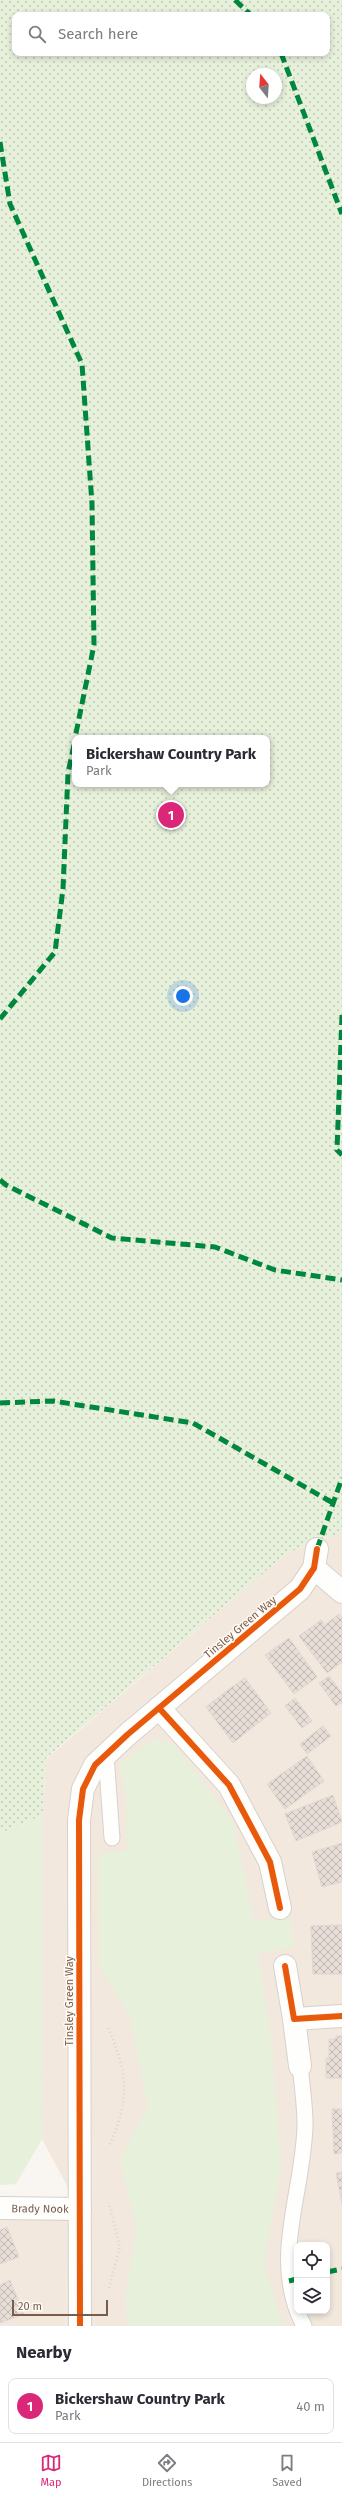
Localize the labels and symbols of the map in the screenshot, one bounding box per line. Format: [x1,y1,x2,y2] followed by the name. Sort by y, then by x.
[246,68,282,104] north arrow
[158,800,184,830] pin: 1
[173,986,193,1006] your location
[202,1593,279,1661] street label: Tinsley Green Way
[63,1955,76,2046] street label: Tinsley Green Way
[11,2202,69,2216] street label: Brady Nook
[12,2298,108,2317] scale bar

